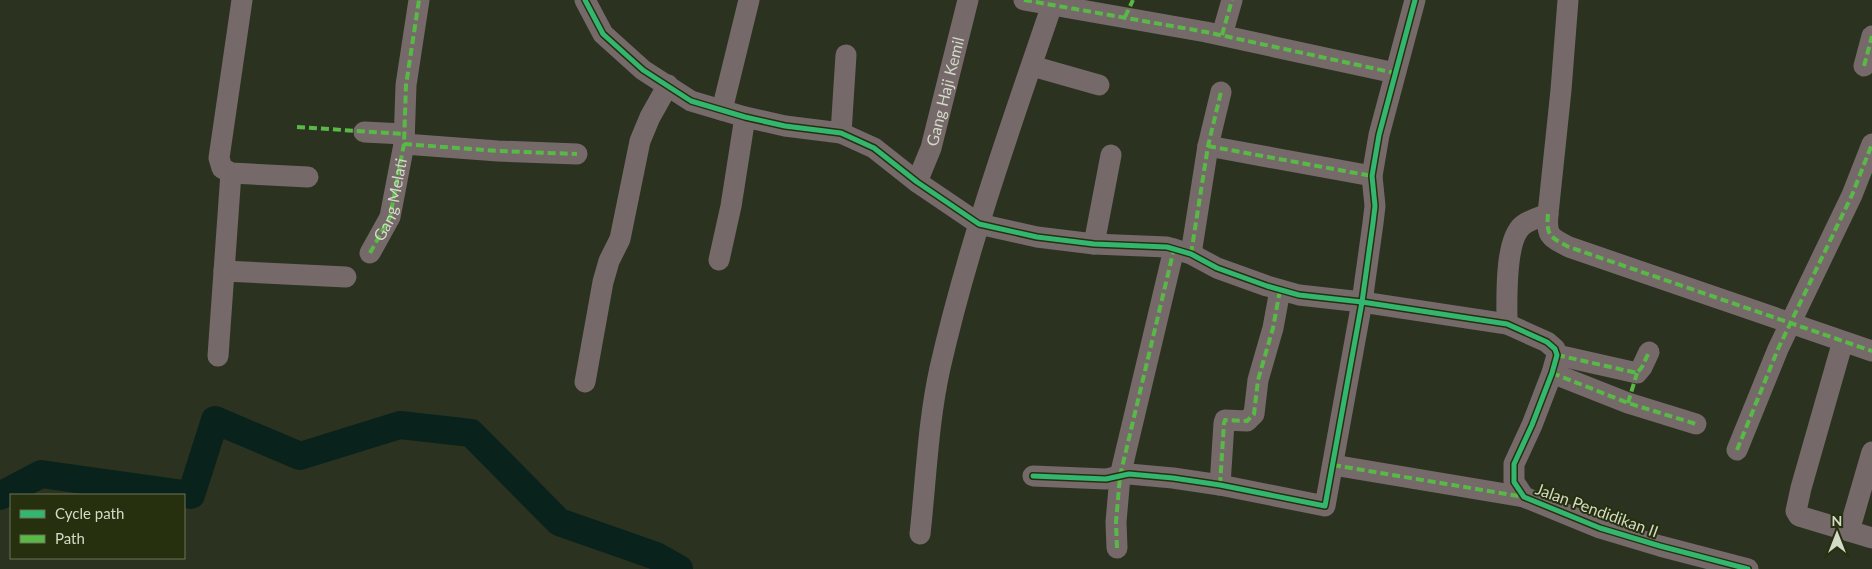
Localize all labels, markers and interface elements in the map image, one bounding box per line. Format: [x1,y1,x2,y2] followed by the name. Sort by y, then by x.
[922,35,967,148] street label: Gang Haji Kemil
[369,157,410,244] street label: Gang Melati
[1533,478,1661,541] street label: Jalan Pendidikan II
[10,494,185,559] legend
[55,504,124,522] text: Cycle path
[1812,509,1862,559] north arrow
[1832,512,1842,529] text: N
[55,529,85,547] text: Path

